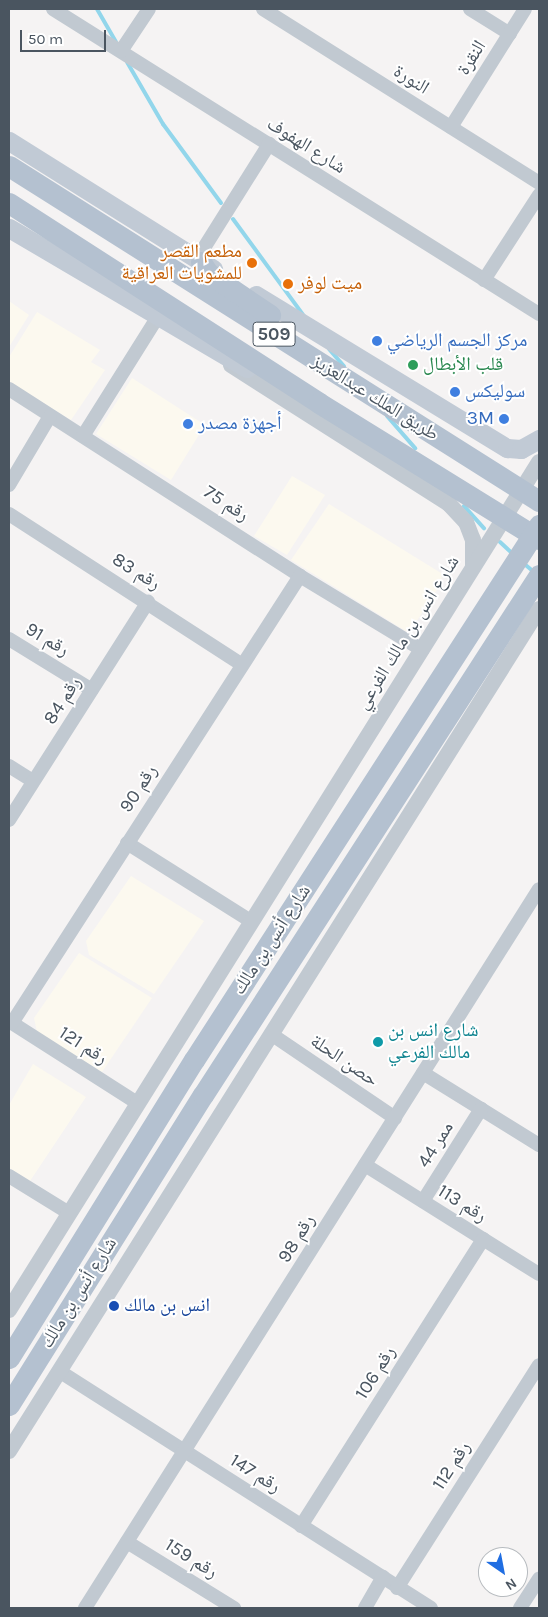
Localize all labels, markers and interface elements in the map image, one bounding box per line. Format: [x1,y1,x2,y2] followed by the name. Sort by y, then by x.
[22,20,109,52] scale bar
[28,30,63,48] text: 50 m
[453,36,491,80] street label: النقرة
[389,60,433,100] street label: النورة
[262,113,350,179] street label: شارع الهفوف
[121,241,242,285] place label: مطعم القصر للمشويات العراقية
[246,257,258,269] marker: مطعم القصر للمشويات العراقية
[298,273,362,295] place label: ميت لوفر
[282,278,294,290] marker: ميت لوفر
[252,318,296,349] road number: 509
[387,330,527,352] place label: مركز الجسم الرياضي
[371,335,383,347] marker: مركز الجسم الرياضي
[307,350,443,446] street label: طريق الملك عبدالعزيز
[423,354,503,376] place label: قلب الأبطال
[407,359,419,371] marker: قلب الأبطال
[465,381,525,403] place label: سوليكس
[449,386,461,398] marker: سوليكس
[467,408,494,430] place label: 3M
[198,413,282,435] place label: أجهزة مصدر
[498,413,510,425] marker: 3M
[182,418,194,430] marker: أجهزة مصدر
[199,481,253,527] street label: رقم 75
[108,548,164,596] street label: رقم 83
[351,552,465,714] street label: شارع انس بن مالك الفرعي
[21,618,73,662] street label: رقم 91
[39,673,87,729] street label: رقم 84
[115,761,163,817] street label: رقم 90
[228,881,316,999] street label: شارع أنس بن مالك
[388,1020,479,1064] place label: شارع انس بن مالك الفرعي
[54,1022,112,1070] street label: رقم 121
[306,1030,382,1092] street label: حصن الحلة
[372,1036,384,1048] marker: شارع انس بن مالك الفرعي
[413,1118,459,1172] street label: ممر 44
[433,1180,491,1228] street label: رقم 113
[273,1211,321,1267] street label: رقم 98
[36,1233,122,1353] street label: شارع أنس بن مالك
[124,1295,210,1317] place label: انس بن مالك
[108,1300,120,1312] marker: انس بن مالك
[351,1342,401,1404] street label: رقم 106
[428,1437,476,1495] street label: رقم 112
[225,1450,285,1498] street label: رقم 147
[160,1534,222,1584] street label: رقم 159
[478,1547,528,1597] north arrow
[502,1574,520,1594] text: N

